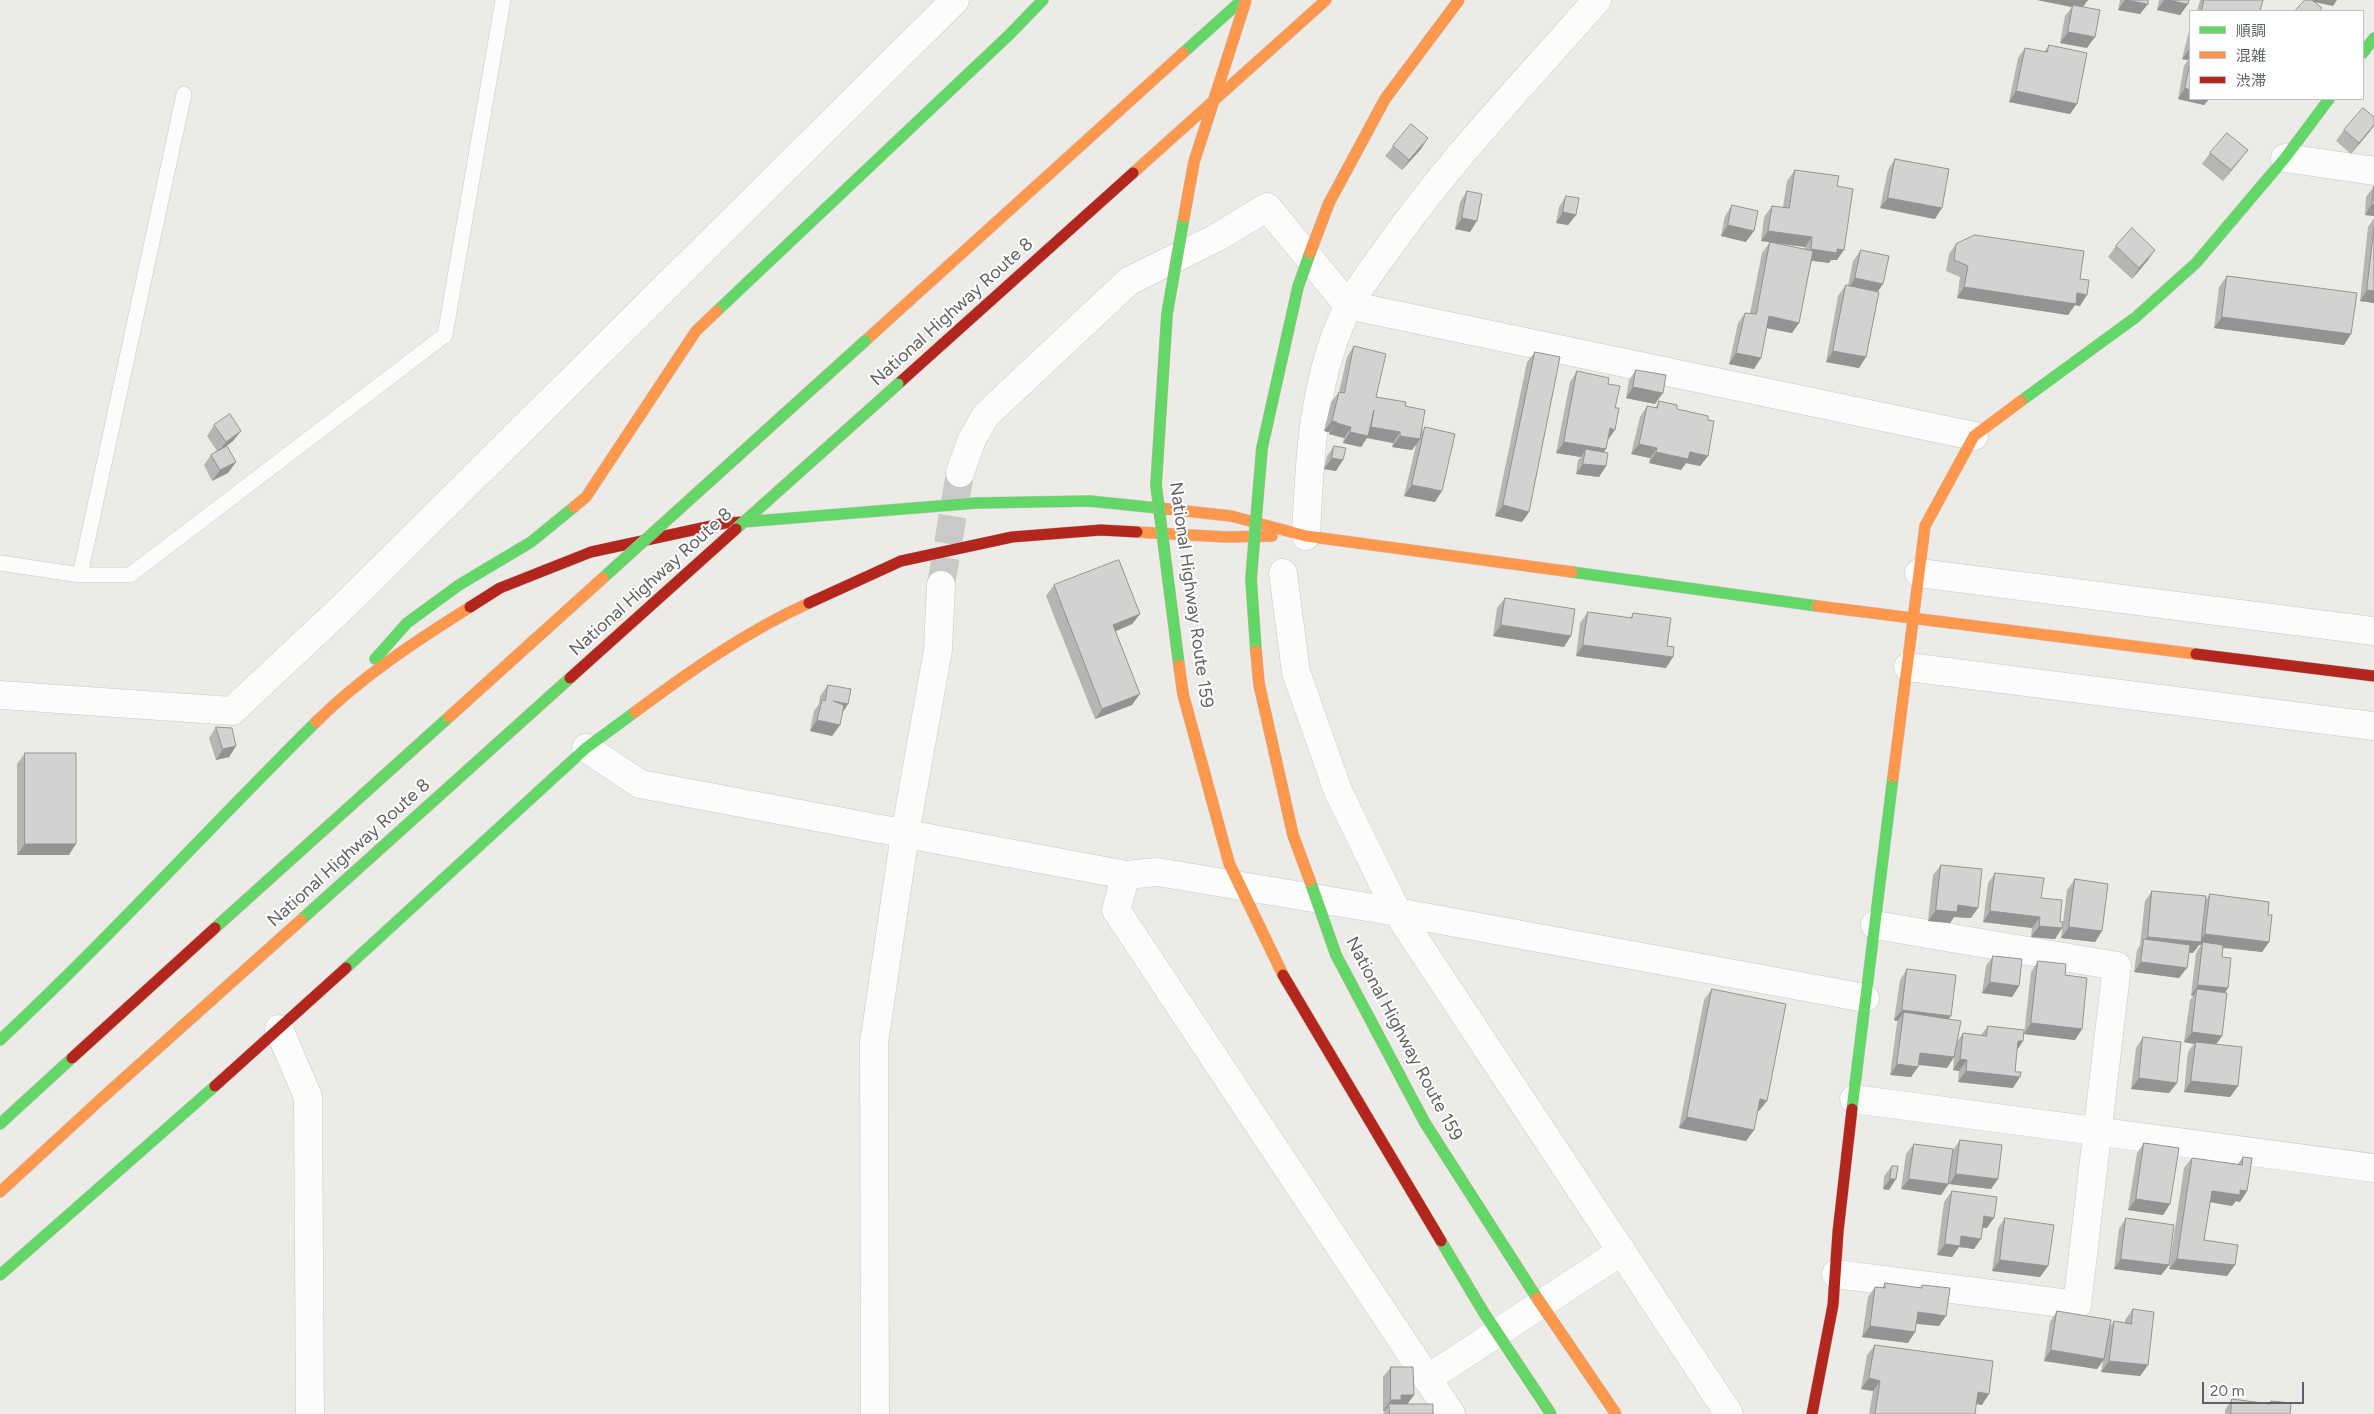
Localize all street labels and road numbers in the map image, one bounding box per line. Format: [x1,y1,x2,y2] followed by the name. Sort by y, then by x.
[866,233,1038,391] street label: National Highway Route 8
[1164,481,1218,709] street label: National Highway Route 159
[565,503,737,661] street label: National Highway Route 8
[263,774,435,932] street label: National Highway Route 8
[1341,933,1467,1145] street label: National Highway Route 159

